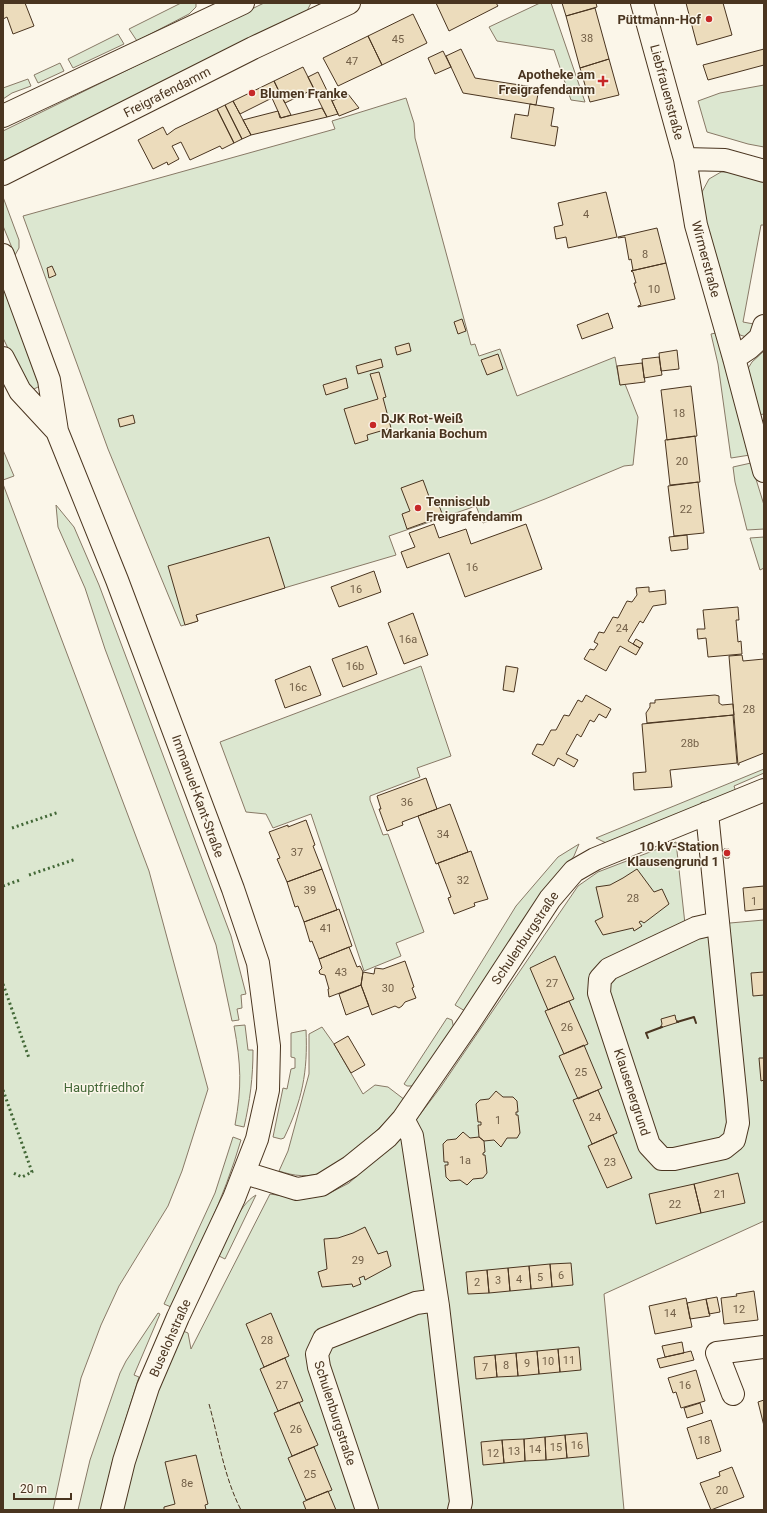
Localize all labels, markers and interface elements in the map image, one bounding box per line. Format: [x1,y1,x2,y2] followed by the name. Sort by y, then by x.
[617,12,701,27] place label: Püttmann-Hof
[704,14,714,24] marker: Püttmann-Hof
[581,32,593,45] house number: 38
[392,33,404,46] house number: 45
[647,43,687,141] street label: Liebfrauenstraße
[346,55,358,68] house number: 47
[121,64,213,120] street label: Freigrafendamm
[498,67,595,97] place label: Apotheke am Freigrafendamm
[598,76,608,86] marker: Apotheke am Freigrafendamm
[260,86,347,101] place label: Blumen Franke
[247,88,257,98] marker: Blumen Franke
[583,208,589,221] house number: 4
[689,219,723,299] street label: Wirmerstraße
[642,248,648,261] house number: 8
[648,283,660,296] house number: 10
[673,407,685,420] house number: 18
[381,411,487,441] place label: DJK Rot-Weiß Markania Bochum
[368,420,378,430] marker: DJK Rot-Weiß Markania Bochum
[676,455,688,468] house number: 20
[426,494,523,524] place label: Tennisclub Freigrafendamm
[413,503,423,513] marker: Tennisclub Freigrafendamm
[680,503,692,516] house number: 22
[466,561,478,574] house number: 16
[350,583,362,596] house number: 16
[616,622,628,635] house number: 24
[399,633,417,646] house number: 16a
[346,660,364,673] house number: 16b
[289,681,307,694] house number: 16c
[743,703,755,716] house number: 28
[169,733,227,859] street label: Immanuel-Kant-Straße
[681,737,699,750] house number: 28b
[401,796,413,809] house number: 36
[437,828,449,841] house number: 34
[627,839,719,869] place label: 10 kV-Station Klausengrund 1
[291,846,303,859] house number: 37
[722,848,732,858] marker: 10 kV-Station Klausengrund 1
[457,874,469,887] house number: 32
[304,884,316,897] house number: 39
[488,889,562,987] street label: Schulenburgstraße
[627,892,639,905] house number: 28
[751,895,757,908] house number: 1
[320,922,332,935] house number: 41
[335,966,347,979] house number: 43
[546,977,558,990] house number: 27
[382,982,394,995] house number: 30
[561,1021,573,1034] house number: 26
[611,1046,653,1138] street label: Klausenergrund
[575,1066,587,1079] house number: 25
[64,1080,145,1095] park label: Hauptfriedhof
[589,1111,601,1124] house number: 24
[495,1114,501,1127] house number: 1
[459,1154,471,1167] house number: 1a
[604,1156,616,1169] house number: 23
[714,1188,726,1201] house number: 21
[669,1198,681,1211] house number: 22
[352,1254,364,1267] house number: 29
[558,1269,564,1282] house number: 6
[537,1271,543,1284] house number: 5
[516,1273,522,1286] house number: 4
[495,1274,501,1287] house number: 3
[474,1276,480,1289] house number: 2
[146,1297,194,1379] street label: Buselohstraße
[733,1303,745,1316] house number: 12
[664,1307,676,1320] house number: 14
[261,1334,273,1347] house number: 28
[563,1354,575,1367] house number: 11
[542,1355,554,1368] house number: 10
[524,1357,530,1370] house number: 9
[311,1359,359,1467] street label: Schulenburgstraße
[503,1359,509,1372] house number: 8
[482,1361,488,1374] house number: 7
[276,1379,288,1392] house number: 27
[679,1379,691,1392] house number: 16
[290,1423,302,1436] house number: 26
[698,1434,710,1447] house number: 18
[571,1439,583,1452] house number: 16
[550,1441,562,1454] house number: 15
[529,1443,541,1456] house number: 14
[508,1445,520,1458] house number: 13
[487,1447,499,1460] house number: 12
[304,1468,316,1481] house number: 25
[14,1475,71,1501] scale bar
[181,1477,193,1490] house number: 8e
[20,1482,47,1496] text: 20 m
[716,1484,728,1497] house number: 20

